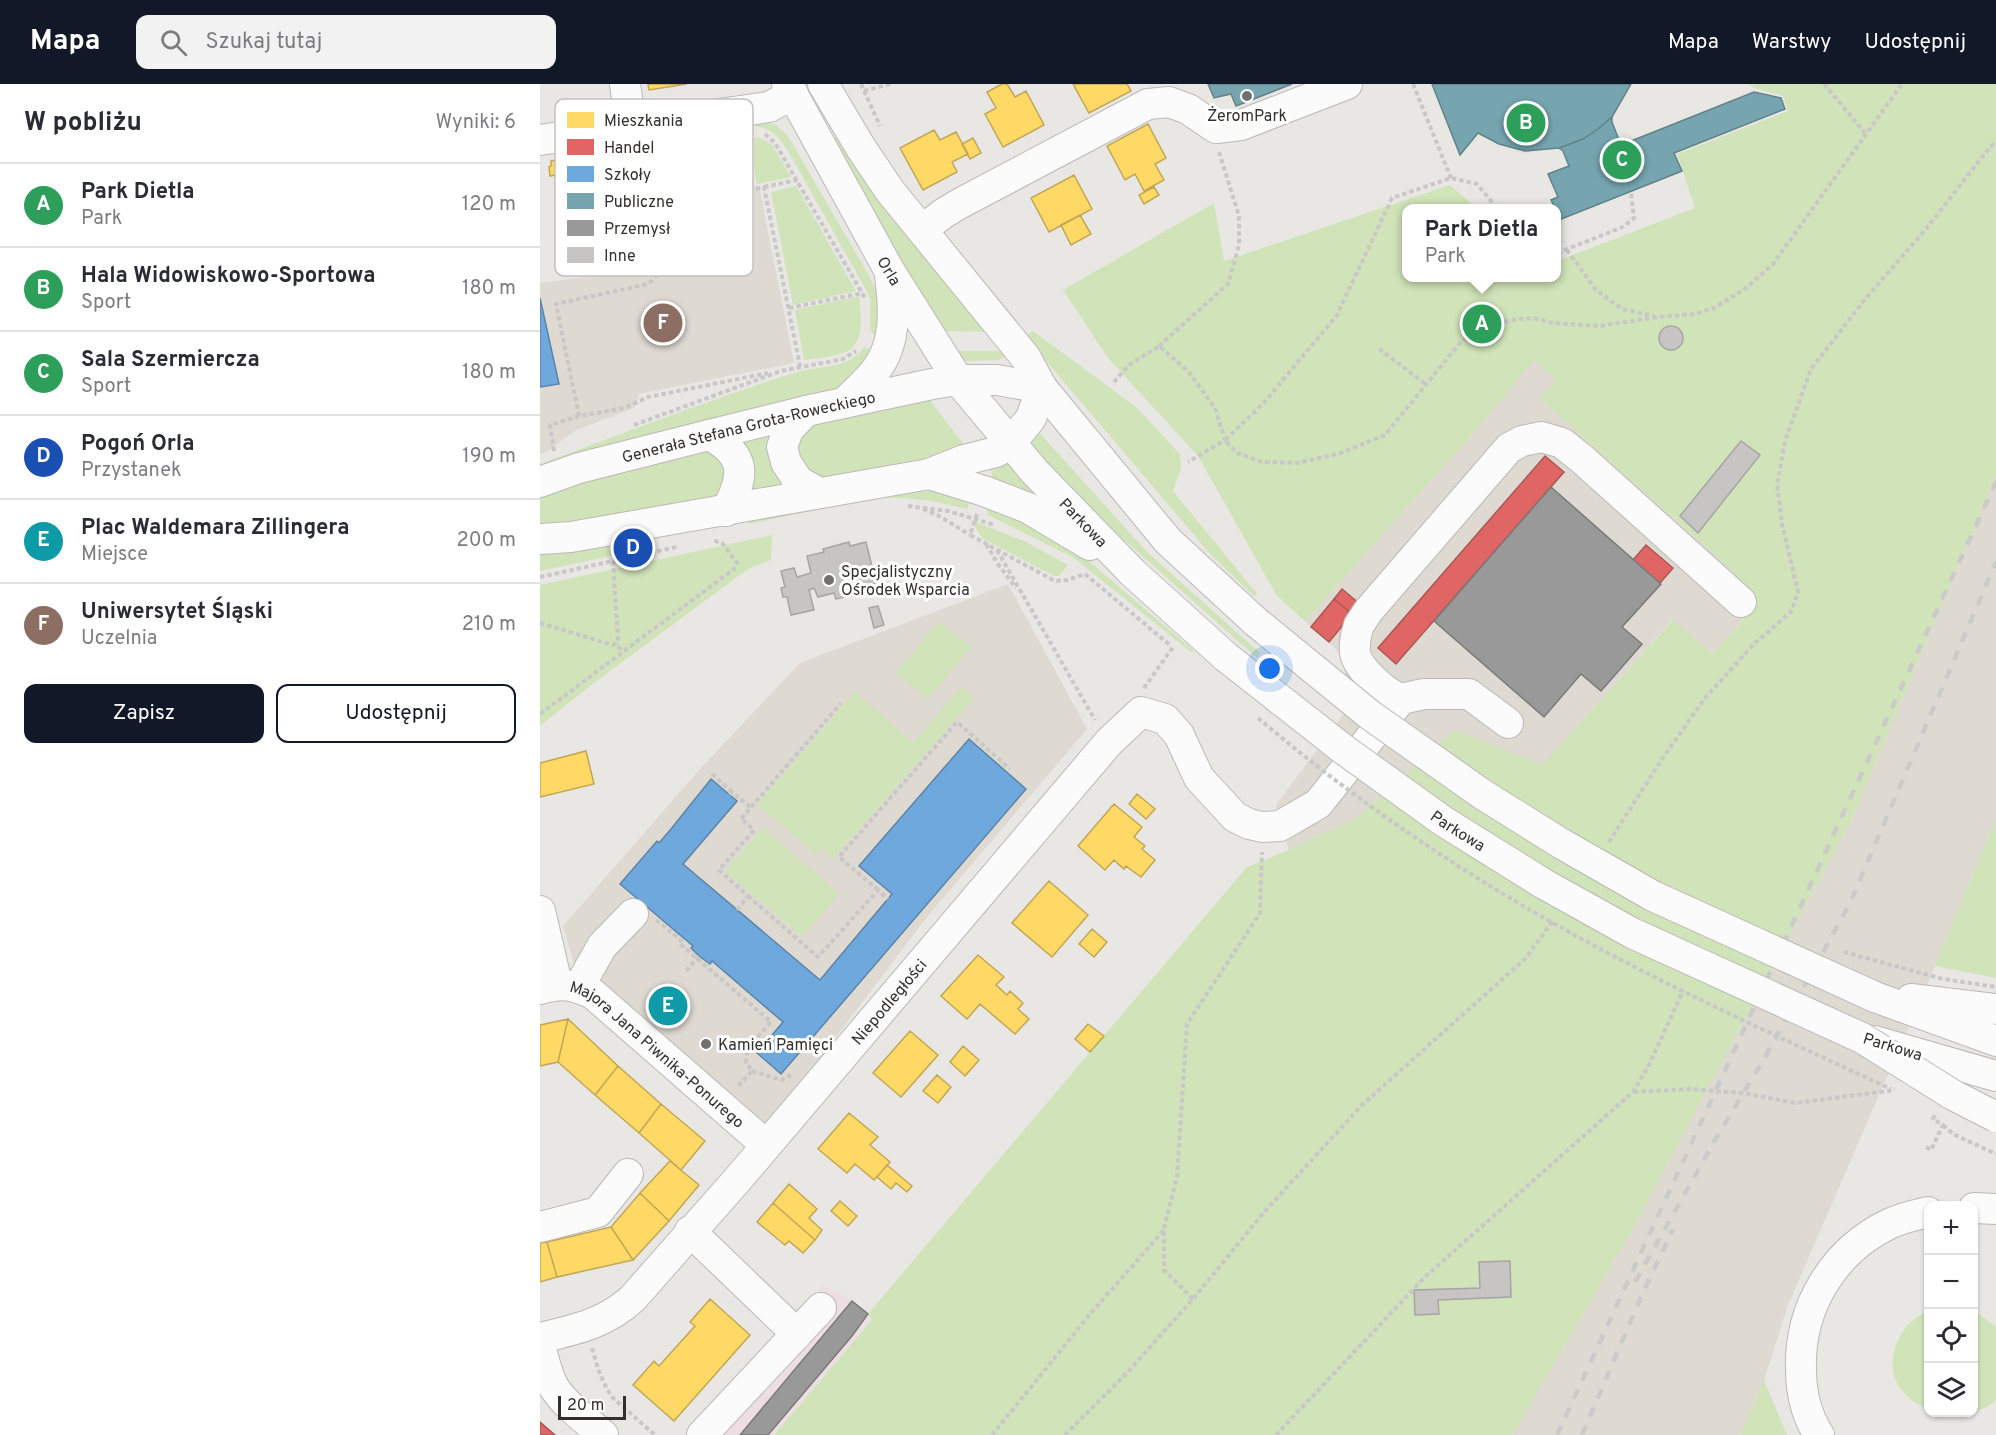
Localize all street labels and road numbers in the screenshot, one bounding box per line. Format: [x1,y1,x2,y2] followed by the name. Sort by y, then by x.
[872,254,904,290] street label: Orla
[620,388,878,469] street label: Generała Stefana Grota-Roweckiego
[1054,495,1111,553] street label: Parkowa
[1426,807,1488,857] street label: Parkowa
[848,956,932,1050] street label: Niepodległości
[567,978,748,1133] street label: Majora Jana Piwnika-Ponurego
[1860,1029,1925,1066] street label: Parkowa

